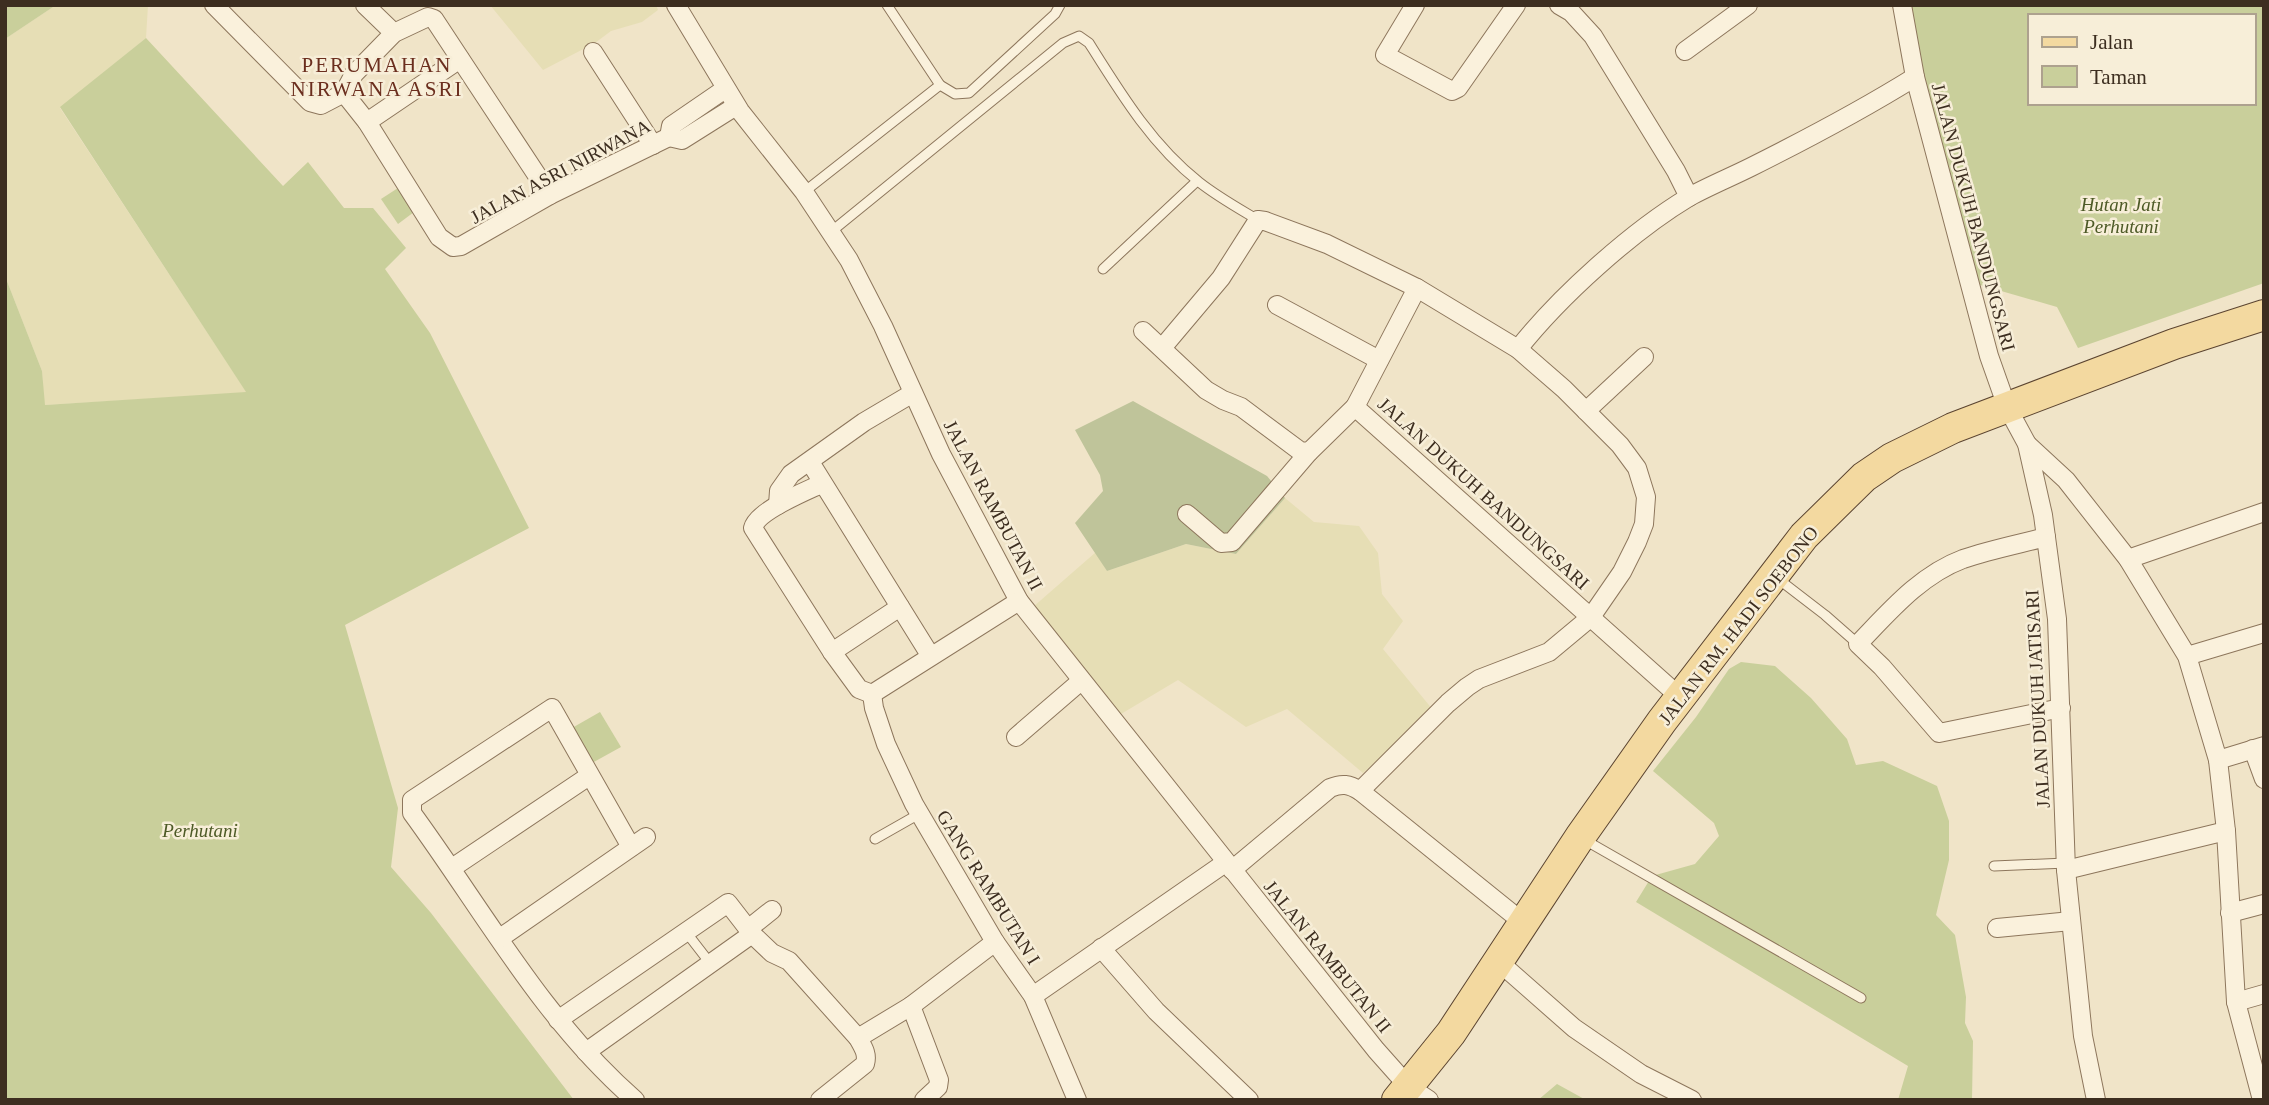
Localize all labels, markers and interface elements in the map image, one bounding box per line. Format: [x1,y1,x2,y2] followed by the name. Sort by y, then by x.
[2028,14,2255,105] legend
[2090,30,2134,54] text: Jalan
[291,53,463,101] district label: PERUMAHAN NIRWANA ASRI
[2090,65,2147,89] text: Taman
[1928,81,2019,353] street label: JALAN DUKUH BANDUNGSARI
[467,115,654,228] street label: JALAN ASRI NIRWANA
[2080,194,2161,237] park label: Hutan Jati Perhutani
[1374,393,1593,594] street label: JALAN DUKUH BANDUNGSARI
[940,417,1047,594] street label: JALAN RAMBUTAN II
[1654,522,1822,729] street label: JALAN RM. HADI SOEBONO
[2021,589,2054,809] street label: JALAN DUKUH JATISARI
[933,806,1045,968] street label: GANG RAMBUTAN I
[161,820,238,841] park label: Perhutani
[1260,876,1395,1037] street label: JALAN RAMBUTAN II

